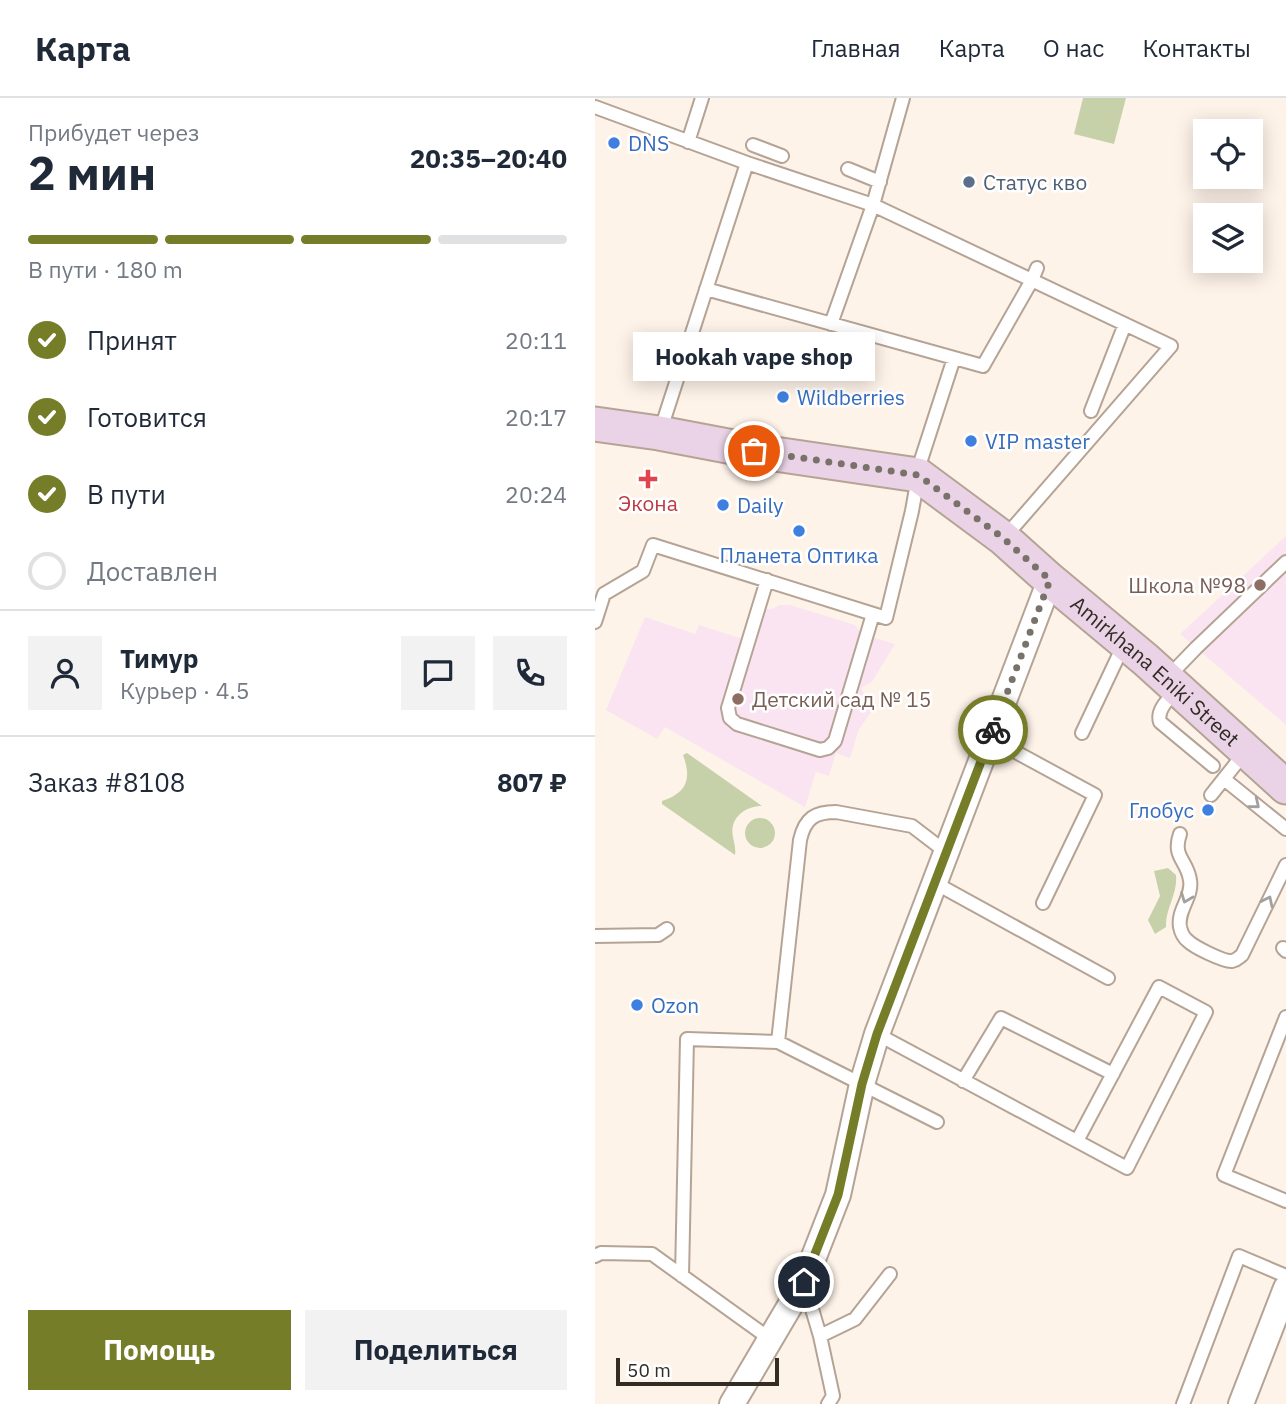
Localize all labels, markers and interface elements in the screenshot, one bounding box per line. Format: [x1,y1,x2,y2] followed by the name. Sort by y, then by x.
[35,27,131,70] text: Карта
[811,32,901,64] text: Главная
[939,32,1005,64] text: Карта
[1043,32,1104,64] text: О нас
[1142,32,1251,64] text: Контакты
[28,117,200,147] text: Прибудет через
[1193,119,1263,273] map controls
[1193,119,1263,189] button: locate
[628,129,669,157] place label: DNS
[606,135,622,151] marker: DNS
[410,141,567,175] text: 20:35–20:40
[28,143,156,203] text: 2 мин
[983,168,1087,196] place label: Статус кво
[961,174,977,190] marker: Статус кво
[1193,203,1263,273] button: layers
[28,254,183,284] text: В пути · 180 m
[28,321,66,359] icon: check
[87,323,177,357] text: Принят
[505,325,567,355] text: 20:11
[633,332,875,381] callout: Hookah vape shop
[655,341,853,371] text: Hookah vape shop
[797,383,905,411] place label: Wildberries
[775,389,791,405] marker: Wildberries
[28,398,66,436] icon: check
[87,400,207,434] text: Готовится
[505,402,567,432] text: 20:17
[724,421,784,481] pin
[985,427,1090,455] place label: VIP master
[735,432,773,470] icon: bag
[963,433,979,449] marker: VIP master
[640,471,656,487] marker: Экона
[28,475,66,513] icon: check
[87,477,166,511] text: В пути
[505,479,567,509] text: 20:24
[618,489,678,517] place label: Экона
[737,491,784,519] place label: Daily
[715,497,731,513] marker: Daily
[791,523,807,539] marker: Планета Оптика
[720,541,878,569] place label: Планета Оптика
[87,554,218,588] text: Доставлен
[1128,571,1246,599] place label: Школа №98
[1252,577,1268,593] marker: Школа №98
[1065,589,1246,752] street label: Amirkhana Eniki Street
[28,636,102,710] button: person
[401,636,475,710] button: chat
[493,636,567,710] button: phone
[120,641,199,675] text: Тимур
[120,675,250,705] text: Курьер · 4.5
[752,685,931,713] place label: Детский сад № 15
[730,691,746,707] marker: Детский сад № 15
[958,695,1028,765] courier
[974,711,1012,749] icon: bike
[28,765,185,799] text: Заказ #8108
[497,765,567,799] text: 807 ₽
[1129,796,1194,824] place label: Глобус
[1246,796,1259,808] one-way arrow
[1200,802,1216,818] marker: Глобус
[1180,891,1194,903] one-way arrow
[1260,896,1274,908] one-way arrow
[651,991,699,1019] place label: Ozon
[629,997,645,1013] marker: Ozon
[774,1252,834,1312] pin
[785,1263,823,1301] icon: home
[28,1310,291,1390] button: Помощь
[305,1310,567,1390] button: Поделиться
[616,1355,779,1387] scale bar
[627,1358,671,1382] text: 50 m

